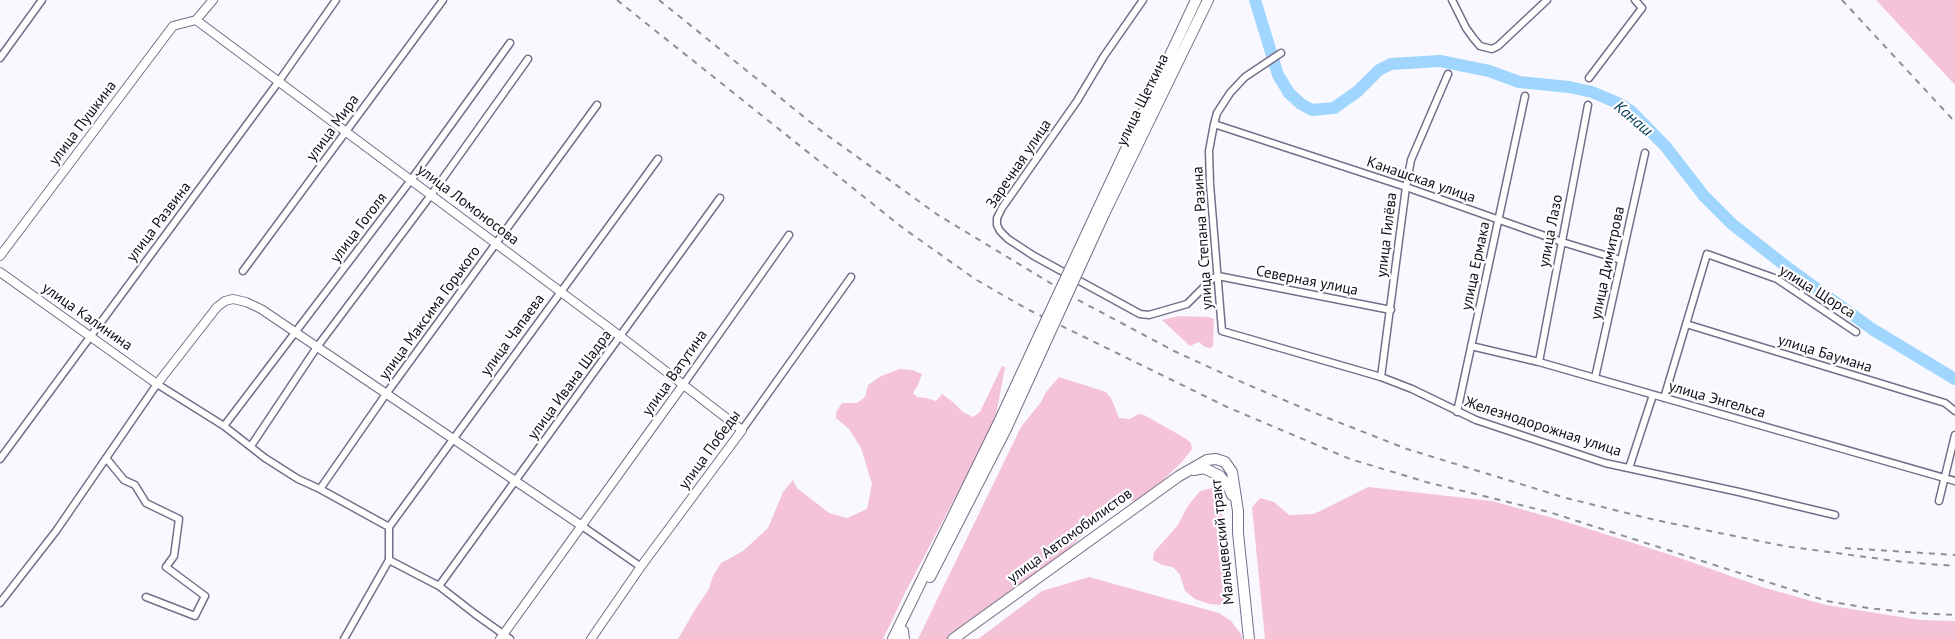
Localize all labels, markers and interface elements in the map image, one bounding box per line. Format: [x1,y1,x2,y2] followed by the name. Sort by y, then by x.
[1113,51,1173,149] street label: улица Щеткина
[45,77,121,169] street label: улица Пушкина
[303,91,363,165] street label: улица Мира
[1610,97,1656,141] water label: Канаш
[983,116,1055,212] street label: Заречная улица
[1364,153,1478,207] street label: Канашская улица
[414,161,522,249] street label: улица Ломоносова
[1189,166,1217,310] street label: улица Степана Разина
[123,179,195,265] street label: улица Развина
[327,189,391,267] street label: улица Гоголя
[1373,192,1401,278] street label: улица Гилёва
[1535,193,1567,269] street label: улица Лазо
[1587,205,1629,321] street label: улица Димитрова
[1458,220,1494,312] street label: улица Ермака
[375,243,485,383] street label: улица Максима Горького
[1254,262,1360,300] street label: Северная улица
[1776,262,1858,322] street label: улица Щорса
[38,279,136,355] street label: улица Калинина
[477,291,549,379] street label: улица Чапаева
[639,326,711,420] street label: улица Ватутина
[524,327,616,443] street label: улица Ивана Шадра
[1776,331,1874,377] street label: улица Баумана
[1666,378,1768,422] street label: улица Энгельса
[1462,393,1624,461] street label: Железнодорожная улица
[675,407,745,493] street label: улица Победы
[1207,478,1239,606] street label: Мальцевский тракт
[1004,485,1136,587] street label: улица Автомобилистов

